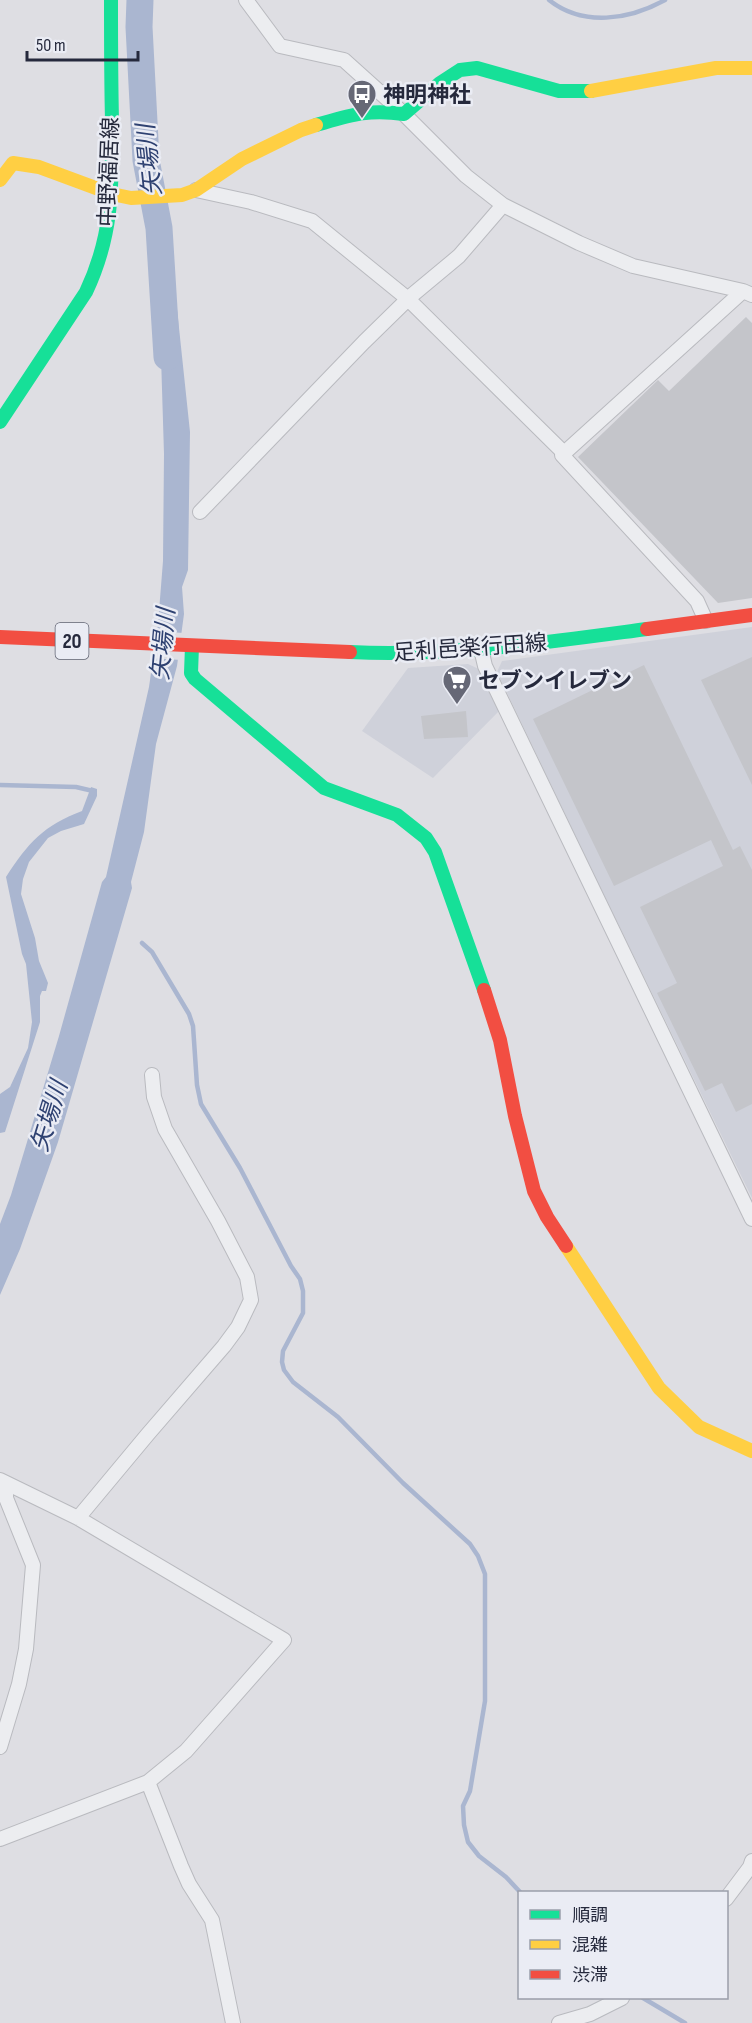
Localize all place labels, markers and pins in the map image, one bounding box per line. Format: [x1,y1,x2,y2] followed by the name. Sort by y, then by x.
[346,78,378,120] bus stop icon: 神明神社
[383,82,471,109] place label: 神明神社
[441,664,473,706] supermarket icon: セブンイレブン
[478,668,632,695] place label: セブンイレブン

